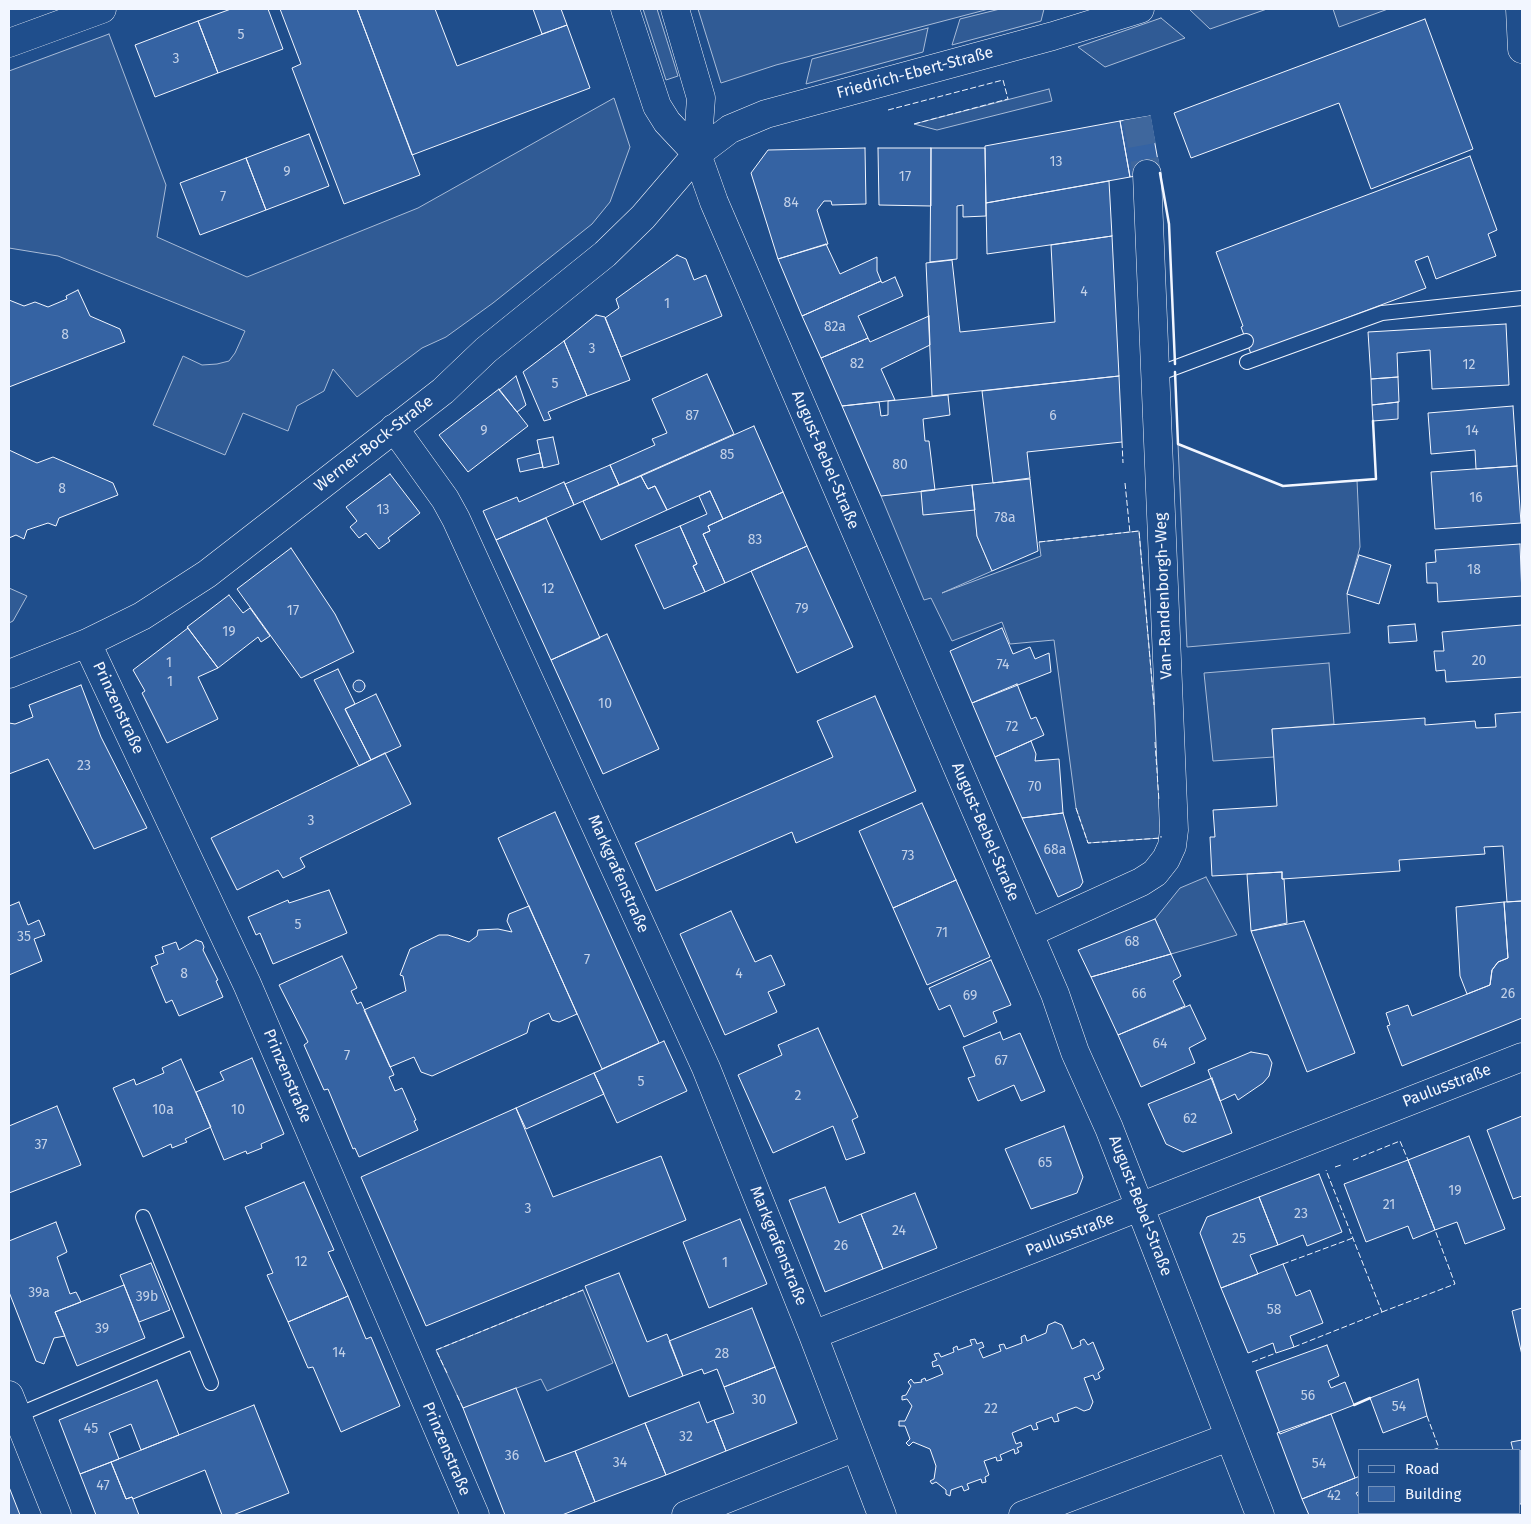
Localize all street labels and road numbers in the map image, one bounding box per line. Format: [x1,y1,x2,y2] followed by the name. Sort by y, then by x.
[835,43,995,103] street label: Friedrich-Ebert-Straße
[787,388,863,532] street label: August-Bebel-Straße
[311,392,437,496] street label: Werner-Bock-Straße
[1151,512,1177,680] street label: Van-Randenborgh-Weg
[88,659,148,757] street label: Prinzenstraße
[947,760,1023,904] street label: August-Bebel-Straße
[583,812,653,936] street label: Markgrafenstraße
[259,1026,315,1126] street label: Prinzenstraße
[1400,1060,1494,1112] street label: Paulusstraße
[1104,1133,1176,1279] street label: August-Bebel-Straße
[745,1183,811,1309] street label: Markgrafenstraße
[1023,1209,1117,1261] street label: Paulusstraße
[418,1399,474,1499] street label: Prinzenstraße

